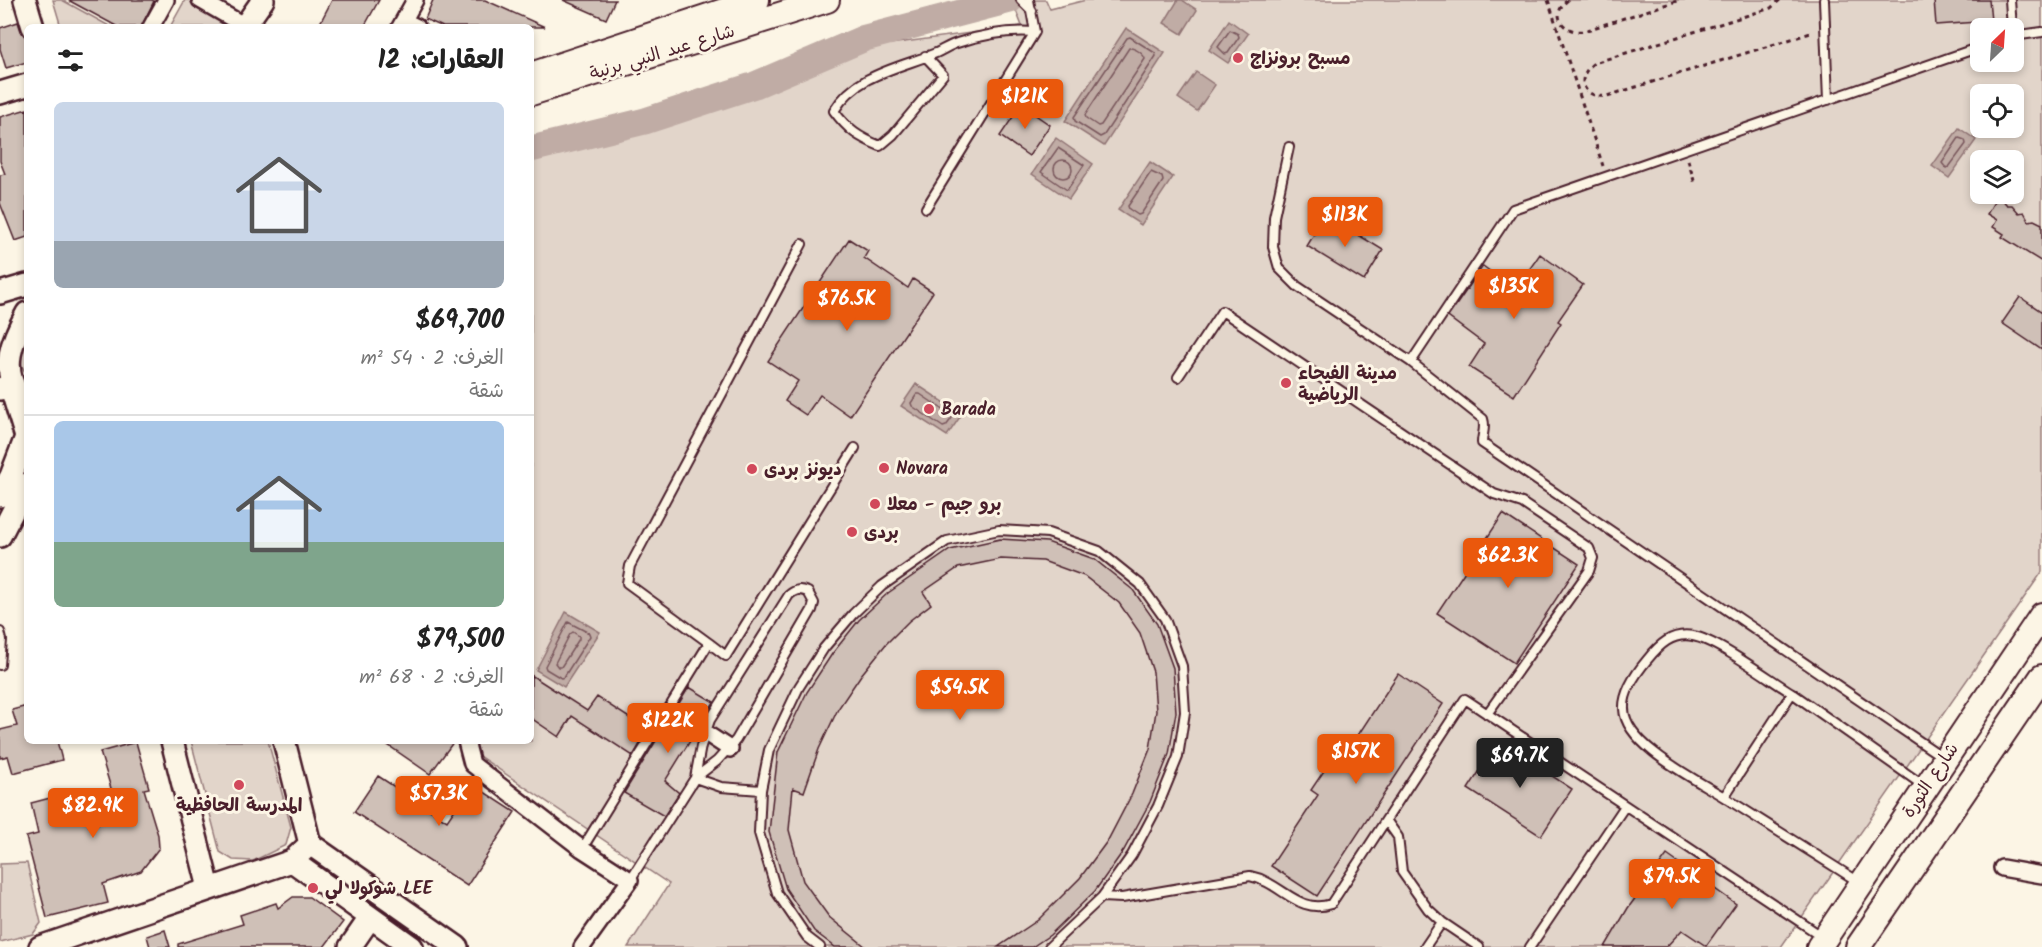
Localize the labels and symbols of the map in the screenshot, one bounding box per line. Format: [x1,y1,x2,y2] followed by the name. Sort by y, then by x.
[586,18,739,89] street label: شارع عبد النبي برنية
[1970,18,2024,72] north arrow
[1250,45,1351,74] place label: مسبح برونزاج
[1231,51,1245,65] marker: مسبح برونزاج
[983,79,1067,130] pin: $121K
[1303,197,1387,248] pin: $113K
[1472,269,1556,320] pin: $135K
[798,281,896,332] pin: $76.5K
[1298,360,1397,410] place label: مدينة الفيحاء الرياضية
[1279,376,1293,390] marker: مدينة الفيحاء الرياضية
[941,396,996,425] place label: Barada
[922,402,936,416] marker: Barada
[896,455,948,484] place label: Novara
[764,456,841,485] place label: ديونز بردى
[877,461,891,475] marker: Novara
[745,462,759,476] marker: ديونز بردى
[887,491,1001,520] place label: برو جيم - معلا
[868,497,882,511] marker: برو جيم - معلا
[864,519,899,548] place label: بردى
[845,525,859,539] marker: بردى
[1459,538,1557,589] pin: $62.3K
[911,670,1009,721] pin: $54.5K
[626,703,710,754] pin: $122K
[1314,734,1398,785] pin: $157K
[1895,737,1967,824] street label: شارع الثورة
[1471,738,1569,789] pin: $69.7K
[390,776,488,827] pin: $57.3K
[232,778,246,792] marker: المدرسة الحافظية
[44,788,142,839] pin: $82.9K
[176,792,302,821] place label: المدرسة الحافظية
[1623,859,1721,910] pin: $79.5K
[325,875,434,904] place label: شوكولا لي LEE
[306,881,320,895] marker: شوكولا لي LEE

